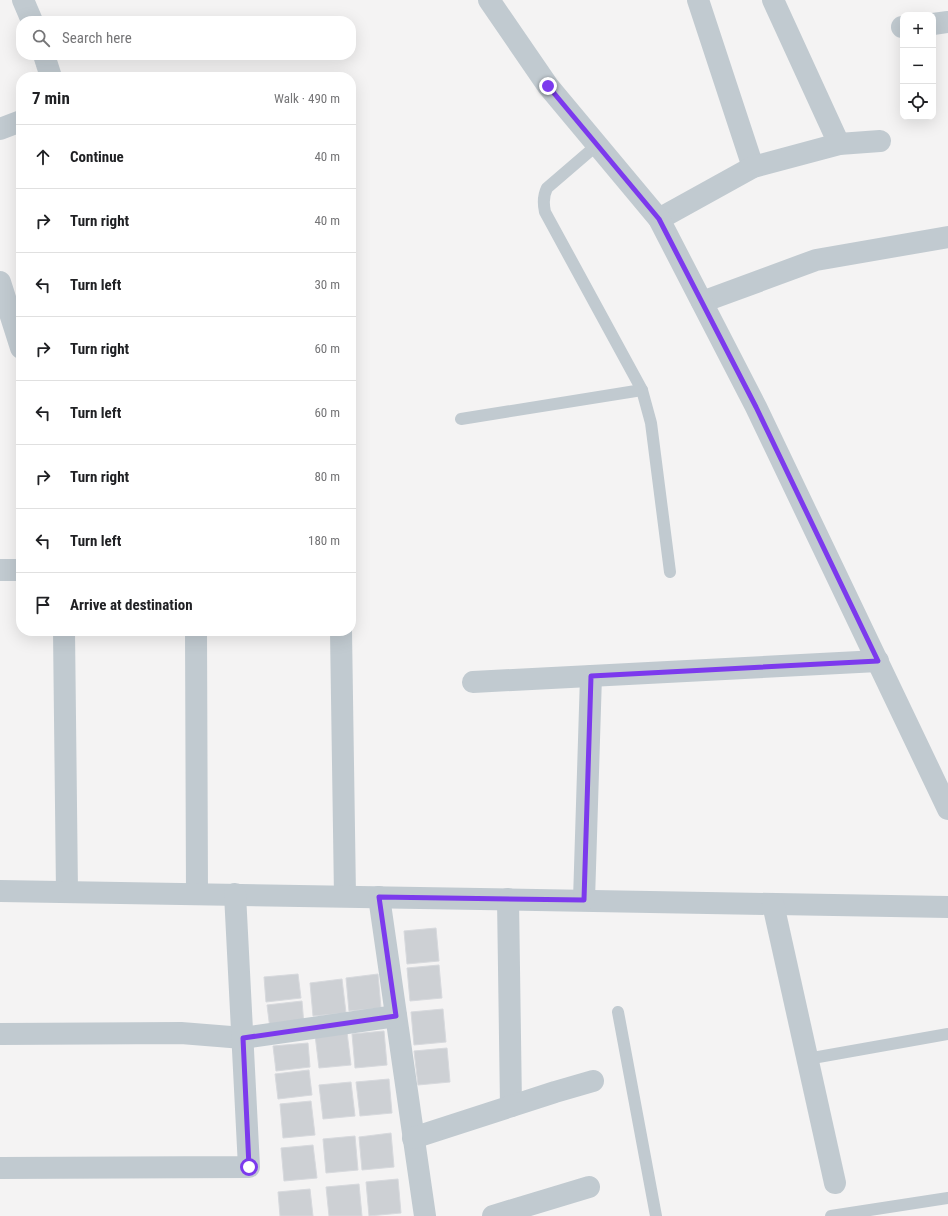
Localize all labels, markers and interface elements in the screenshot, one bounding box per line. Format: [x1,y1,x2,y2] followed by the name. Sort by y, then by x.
[900,12,936,120] map controls
[900,12,936,48] button: +
[16,16,356,60] search box
[30,27,52,49] icon: search
[62,29,132,47] text: Search here
[900,48,936,84] button: −
[539,77,557,95] route end
[900,84,936,120] button: locate
[32,88,70,108] text: 7 min
[274,91,340,106] text: Walk · 490 m
[32,146,54,168] icon: ahead
[70,148,124,166] text: Continue
[314,149,340,164] text: 40 m
[32,210,54,232] icon: right
[70,212,129,230] text: Turn right
[314,213,340,228] text: 40 m
[32,274,54,296] icon: left
[70,276,121,294] text: Turn left
[314,277,340,292] text: 30 m
[32,338,54,360] icon: right
[70,340,129,358] text: Turn right
[314,341,340,356] text: 60 m
[32,402,54,424] icon: left
[70,404,121,422] text: Turn left
[314,405,340,420] text: 60 m
[32,466,54,488] icon: right
[70,468,129,486] text: Turn right
[314,469,340,484] text: 80 m
[32,530,54,552] icon: left
[70,532,121,550] text: Turn left
[308,533,340,548] text: 180 m
[32,594,54,616] icon: arrive
[70,596,193,614] text: Arrive at destination
[240,1158,258,1176] route start

